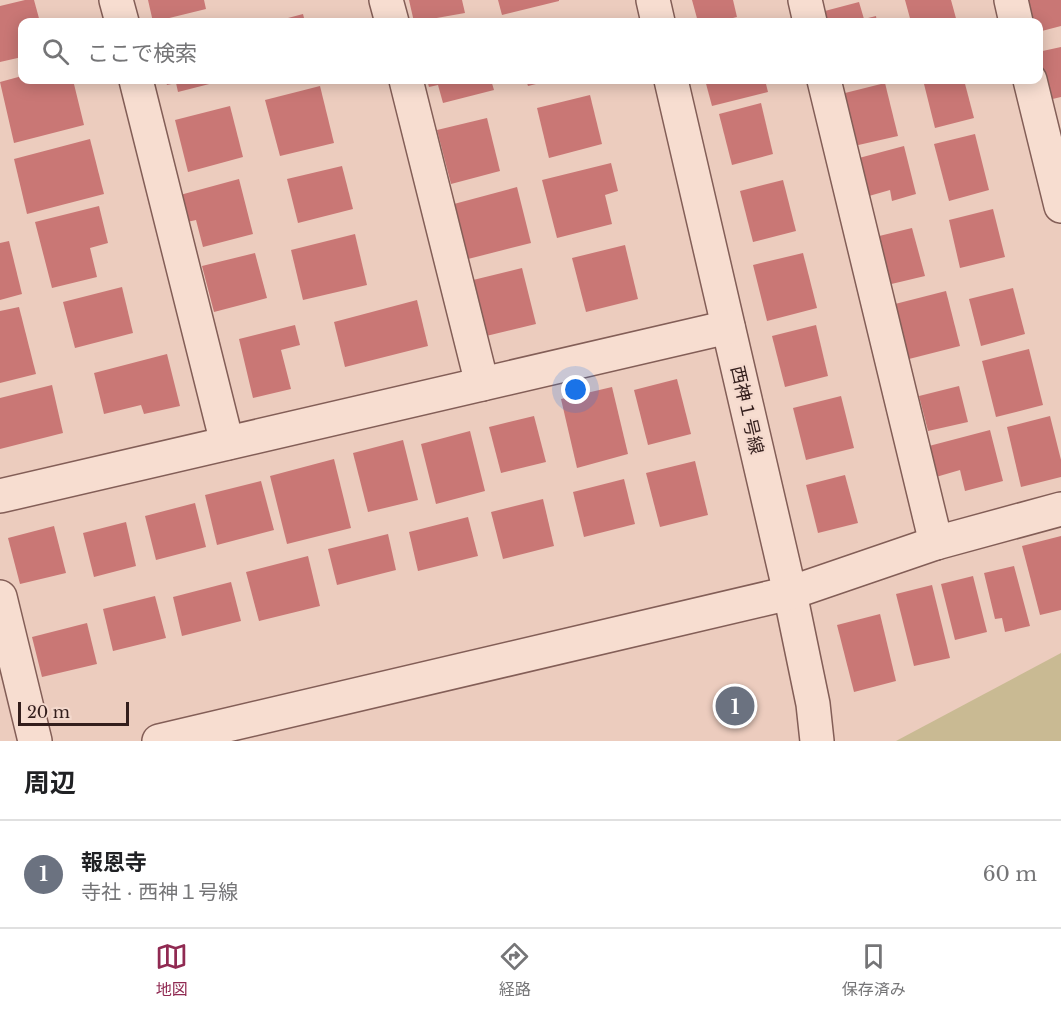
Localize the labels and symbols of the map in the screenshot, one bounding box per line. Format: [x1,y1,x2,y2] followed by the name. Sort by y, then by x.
[726,364,768,456] street label: 西神１号線
[561,375,590,404] your location
[716,684,754,728] pin: 1
[18,699,129,726] scale bar

